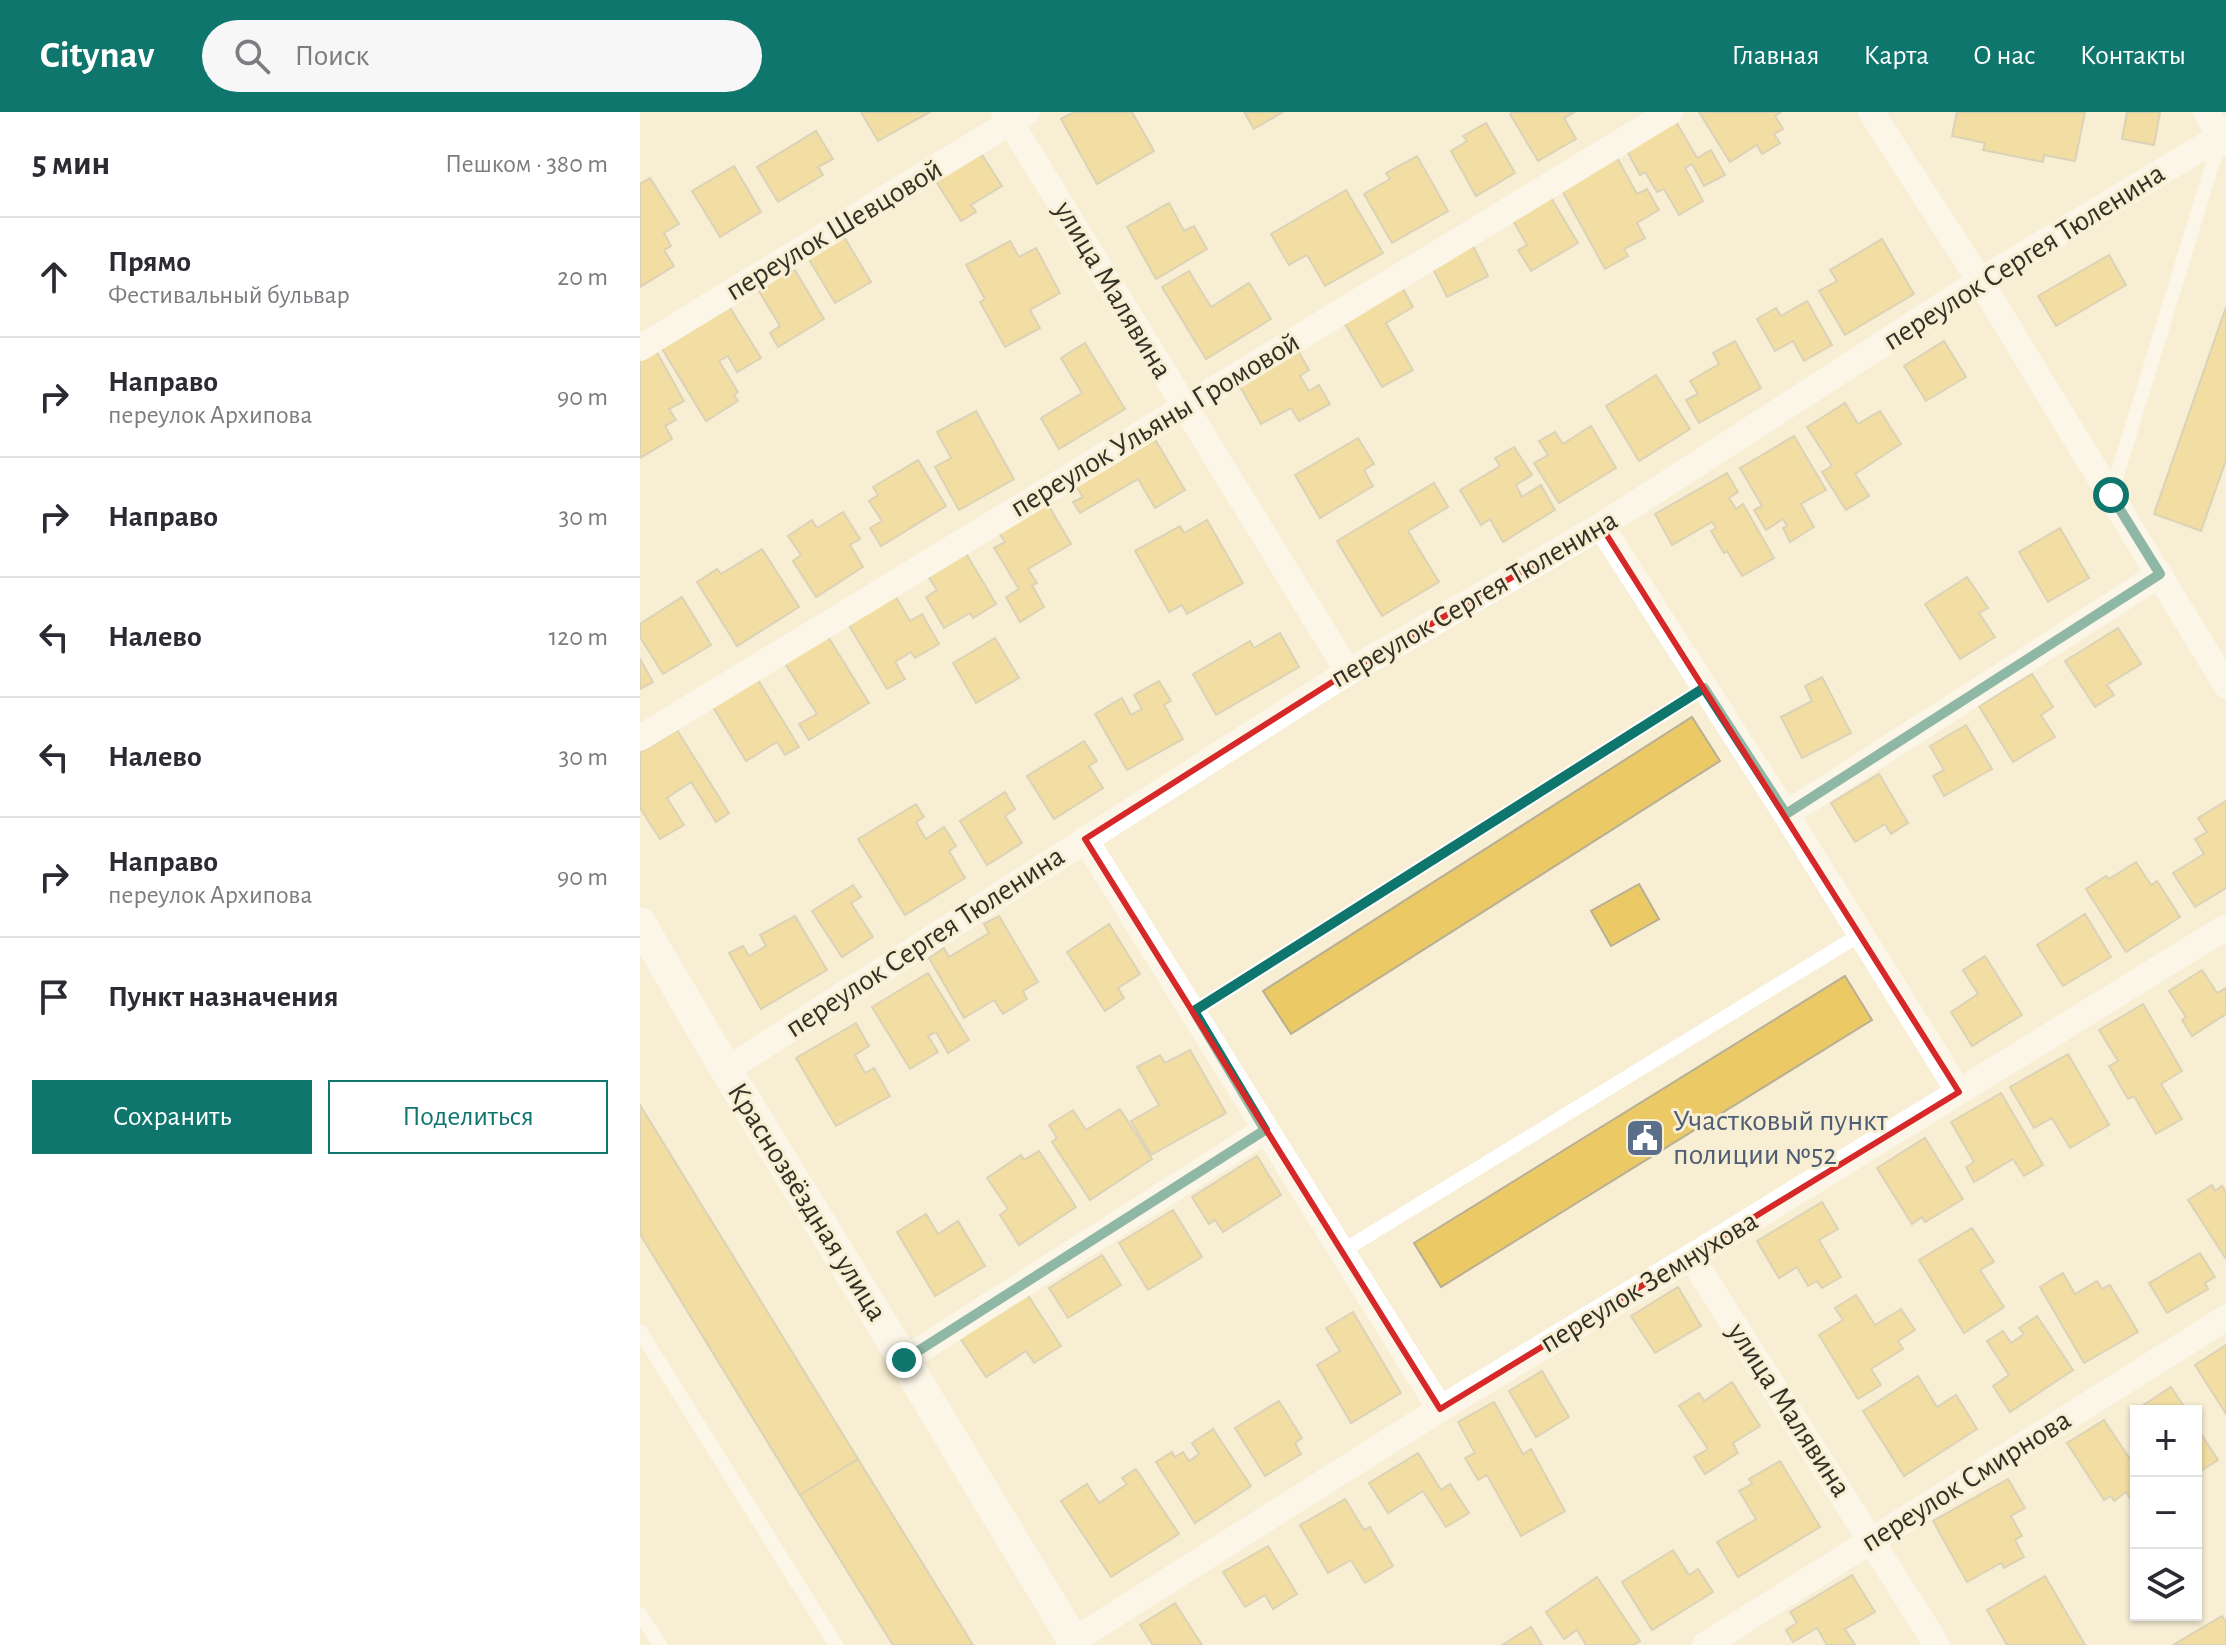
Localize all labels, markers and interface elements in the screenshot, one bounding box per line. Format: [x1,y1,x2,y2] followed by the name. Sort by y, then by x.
[202,20,762,92] search box
[230,34,274,78] icon: search
[40,37,154,75] text: Citynav
[294,41,369,71] text: Поиск
[1731,42,1819,70] text: Главная
[1863,42,1929,70] text: Карта
[1973,42,2036,70] text: О нас
[2080,42,2186,70] text: Контакты
[32,147,110,181] text: 5 мин
[445,151,608,177] text: Пешком · 380 m
[721,154,947,306] street label: переулок Шевцовой
[1878,158,2170,356] street label: переулок Сергея Тюленина
[1048,195,1178,384] street label: улица Малявина
[108,247,191,277] text: Прямо
[32,255,76,299] icon: ahead
[557,264,608,290] text: 20 m
[108,282,350,308] text: Фестивальный бульвар
[1005,327,1305,523] street label: переулок Ульяны Громовой
[108,367,218,397] text: Направо
[32,375,76,419] icon: right
[557,384,608,410] text: 90 m
[108,402,312,428] text: переулок Архипова
[2093,477,2129,513] route start
[32,495,76,539] icon: right
[108,502,218,532] text: Направо
[558,504,608,530] text: 30 m
[1325,505,1623,693] street label: переулок Сергея Тюленина
[32,615,76,659] icon: left
[108,622,202,652] text: Налево
[548,624,608,650] text: 120 m
[32,735,76,779] icon: left
[108,742,202,772] text: Налево
[558,744,608,770] text: 30 m
[780,841,1070,1043] street label: переулок Сергея Тюленина
[108,847,218,877] text: Направо
[32,855,76,899] icon: right
[557,864,608,890] text: 90 m
[108,882,312,908] text: переулок Архипова
[32,975,76,1019] icon: arrive
[108,982,339,1012] text: Пункт назначения
[722,1078,892,1326] street label: Краснозвёздная улица
[32,1080,312,1154] button: Сохранить
[328,1080,608,1154] button: Поделиться
[1673,1106,1888,1170] place label: Участковый пункт полиции №52
[1624,1117,1666,1159] public building icon: Участковый пункт полиции №52
[1535,1205,1763,1359] street label: переулок Земнухова
[1721,1317,1856,1502] street label: улица Малявина
[886,1342,922,1378] route end
[1856,1405,2076,1557] street label: переулок Смирнова
[2130,1405,2202,1621] map controls
[2130,1405,2202,1477] button: +
[2130,1477,2202,1549] button: −
[2130,1549,2202,1621] button: layers

